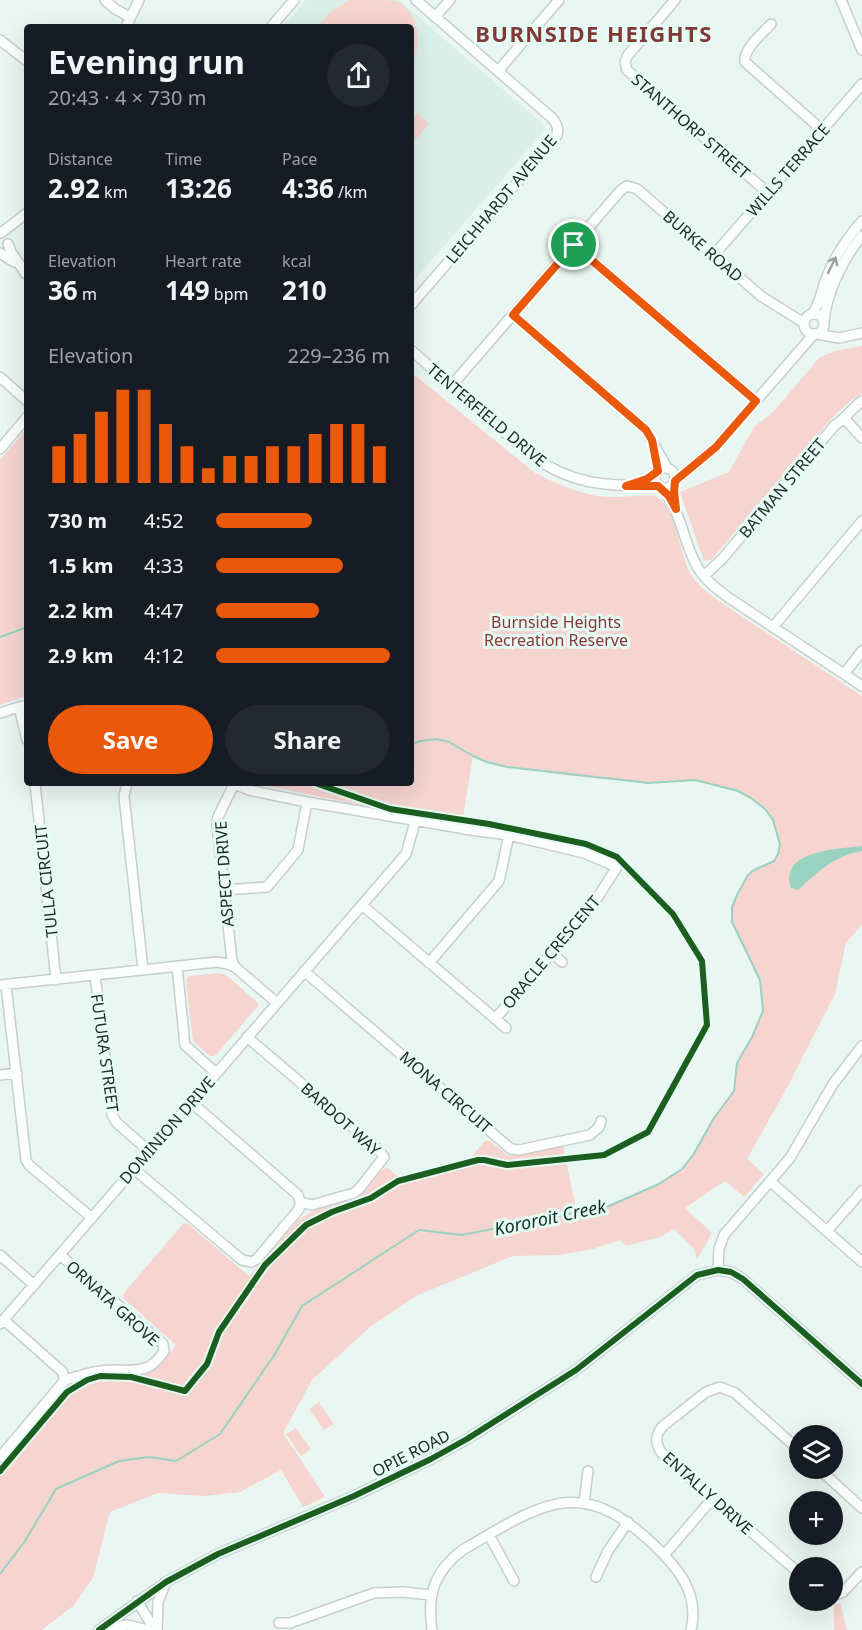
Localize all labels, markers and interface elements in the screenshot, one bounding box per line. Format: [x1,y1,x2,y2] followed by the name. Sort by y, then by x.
[475,18,713,48] district label: BURNSIDE HEIGHTS
[48,39,245,84] text: Evening run
[327,44,390,107] button: share
[627,68,755,184] street label: STANTHORP STREET
[48,84,206,111] text: 20:43 · 4 × 730 m
[741,119,835,221] street label: WILLS TERRACE
[441,130,561,268] street label: LEICHHARDT AVENUE
[48,148,113,170] text: Distance
[165,148,202,170] text: Time
[282,148,317,170] text: Pace
[48,170,100,206] text: 2.92
[165,170,232,206] text: 13:26
[282,170,334,206] text: 4:36
[100,181,128,203] text: km
[334,181,368,203] text: /km
[658,205,748,287] street label: BURKE ROAD
[548,219,599,270] pin
[557,228,590,261] icon: arrive
[48,250,116,272] text: Elevation
[165,250,241,272] text: Heart rate
[282,250,311,272] text: kcal
[827,257,839,275] one-way arrow
[48,272,78,308] text: 36
[165,272,210,308] text: 149
[282,272,327,308] text: 210
[78,283,97,305] text: m
[210,283,248,305] text: bpm
[48,342,133,369] text: Elevation
[287,342,390,369] text: 229–236 m
[422,358,552,472] street label: TENTERFIELD DRIVE
[734,433,830,542] street label: BATMAN STREET
[48,507,107,534] text: 730 m
[144,507,184,534] text: 4:52
[48,552,114,579] text: 1.5 km
[144,552,184,579] text: 4:33
[48,597,114,624] text: 2.2 km
[144,597,184,624] text: 4:47
[484,611,628,651] park label: Burnside Heights Recreation Reserve
[48,642,114,669] text: 2.9 km
[144,642,184,669] text: 4:12
[48,705,213,774] button: Save
[225,705,390,774] button: Share
[209,820,239,928] street label: ASPECT DRIVE
[29,823,63,939] street label: TULLA CIRCUIT
[497,891,605,1013] street label: ORACLE CRESCENT
[86,992,124,1114] street label: FUTURA STREET
[395,1046,497,1138] street label: MONA CIRCUIT
[114,1071,220,1189] street label: DOMINION DRIVE
[297,1077,386,1161] street label: BARDOT WAY
[492,1193,609,1241] water label: Kororoit Creek
[62,1255,164,1351] street label: ORNATA GROVE
[368,1424,454,1482] street label: OPIE ROAD
[789,1425,843,1611] map controls
[789,1425,843,1479] button: layers
[658,1447,758,1539] street label: ENTALLY DRIVE
[789,1491,843,1545] button: +
[789,1557,843,1611] button: −

